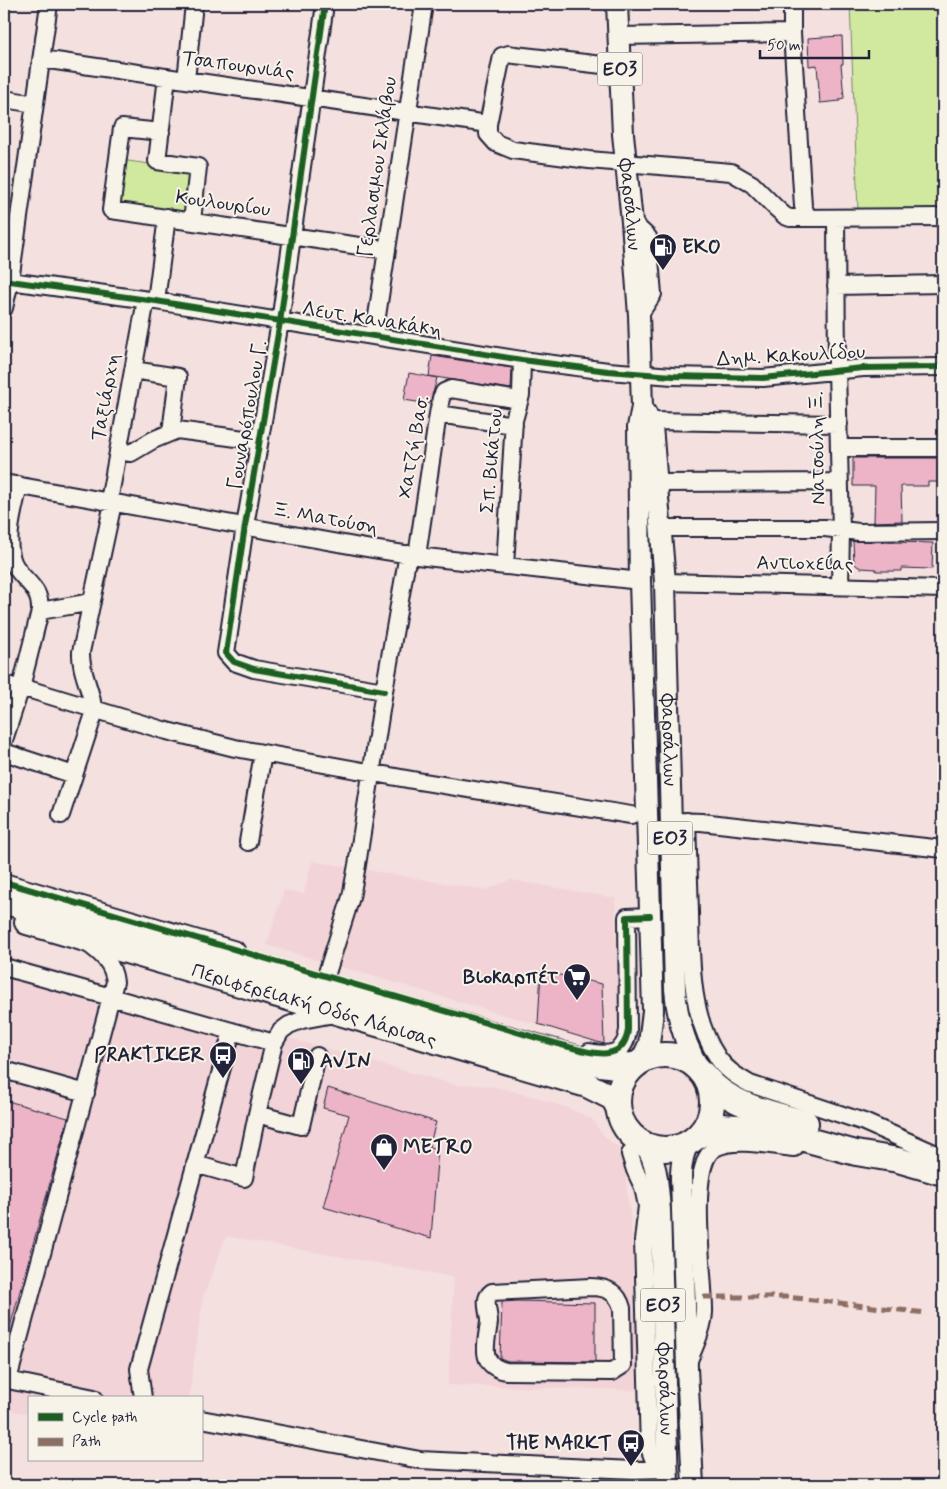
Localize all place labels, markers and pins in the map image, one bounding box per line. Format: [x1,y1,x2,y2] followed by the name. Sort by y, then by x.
[648,232,678,271] fuel station icon: EKO
[682,234,721,261] place label: EKO
[562,962,592,1001] supermarket icon: Βιοκαρπέτ
[463,963,559,991] place label: Βιοκαρπέτ
[208,1040,238,1079] bus stop icon: PRAKTIKER
[94,1042,204,1069] place label: PRAKTIKER
[286,1046,316,1085] fuel station icon: AVIN
[320,1048,371,1075] place label: AVIN
[369,1132,399,1171] shop icon: METRO
[403,1134,473,1161] place label: METRO
[616,1428,646,1467] bus stop icon: THE MARKT
[506,1430,612,1457] place label: THE MARKT

